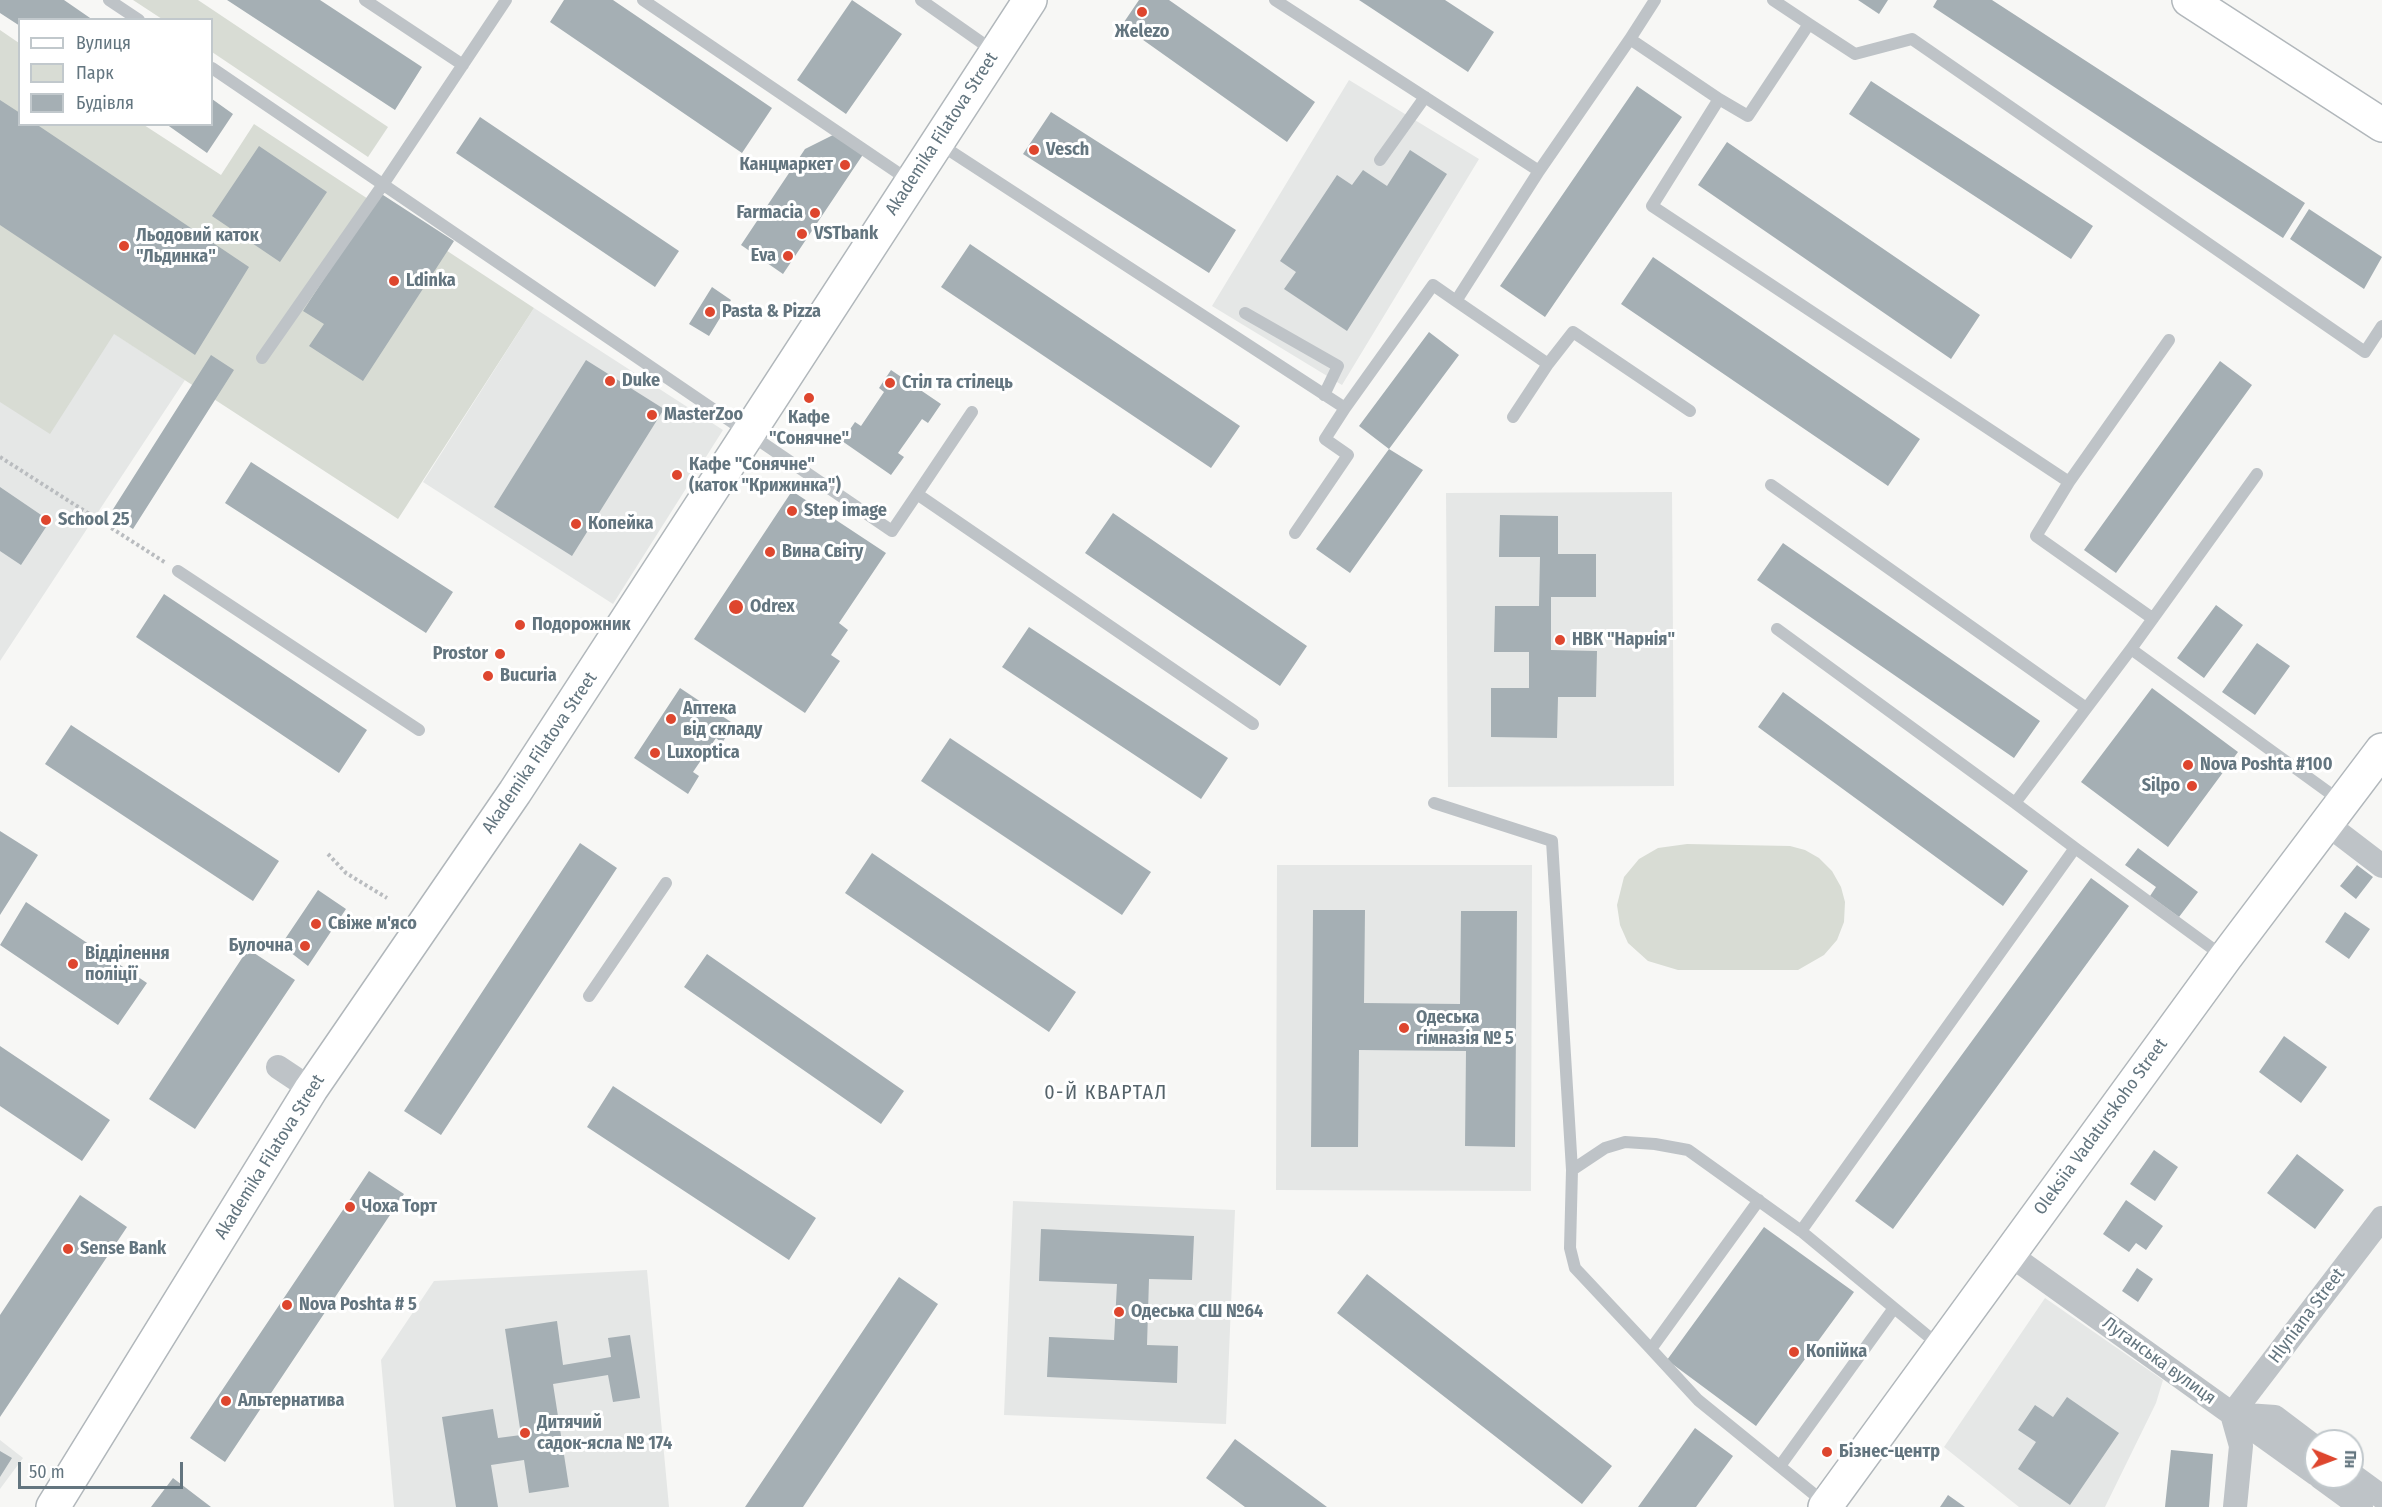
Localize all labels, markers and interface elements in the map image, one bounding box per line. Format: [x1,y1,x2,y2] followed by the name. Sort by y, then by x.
[1135,5,1149,19] marker: Жelezo
[18,18,213,126] legend
[1115,21,1169,43] place label: Жelezo
[76,32,131,54] text: Вулиця
[881,48,1003,220] street label: Akademika Filatova Street
[76,62,114,84] text: Парк
[76,92,134,114] text: Будівля
[1046,139,1089,161] place label: Vesch
[1027,143,1041,157] marker: Vesch
[739,154,833,176] place label: Канцмаркет
[838,158,852,172] marker: Канцмаркет
[736,202,803,224] place label: Farmacia
[808,206,822,220] marker: Farmacia
[814,223,878,245] place label: VSTbank
[136,225,259,268] place label: Льодовий каток "Льдинка"
[795,227,809,241] marker: VSTbank
[117,239,131,253] marker: Льодовий каток "Льдинка"
[751,245,776,267] place label: Eva
[781,249,795,263] marker: Eva
[406,270,456,292] place label: Ldinka
[387,274,401,288] marker: Ldinka
[722,301,821,323] place label: Pasta & Pizza
[703,305,717,319] marker: Pasta & Pizza
[622,370,660,392] place label: Duke
[902,372,1013,394] place label: Стіл та стілець
[603,374,617,388] marker: Duke
[883,376,897,390] marker: Стіл та стілець
[802,391,816,405] marker: Кафе "Сонячне"
[664,404,743,426] place label: MasterZoo
[769,407,849,450] place label: Кафе "Сонячне"
[645,408,659,422] marker: MasterZoo
[689,454,841,496] place label: Кафе "Сонячне" (каток "Крижинка")
[670,468,684,482] marker: Кафе "Сонячне" (каток "Крижинка")
[804,500,887,522] place label: Step image
[785,504,799,518] marker: Step image
[58,509,130,531] place label: School 25
[39,513,53,527] marker: School 25
[588,513,654,535] place label: Копейка
[569,517,583,531] marker: Копейка
[782,541,863,563] place label: Вина Світу
[763,545,777,559] marker: Вина Світу
[750,596,795,618] place label: Odrex
[727,598,745,616] marker: Odrex
[532,614,631,636] place label: Подорожник
[513,618,527,632] marker: Подорожник
[1572,629,1675,651] place label: НВК "Нарнія"
[1553,633,1567,647] marker: НВК "Нарнія"
[433,643,488,665] place label: Prostor
[493,647,507,661] marker: Prostor
[500,665,557,687] place label: Bucuria
[478,668,602,838] street label: Akademika Filatova Street
[481,669,495,683] marker: Bucuria
[683,698,762,740] place label: Аптека від складу
[664,712,678,726] marker: Аптека від складу
[667,742,740,764] place label: Luxoptica
[648,746,662,760] marker: Luxoptica
[2200,754,2332,776] place label: Nova Poshta #100
[2181,758,2195,772] marker: Nova Poshta #100
[2142,775,2180,797] place label: Silpo
[2185,779,2199,793] marker: Silpo
[328,913,417,935] place label: Свіже м'ясо
[309,917,323,931] marker: Свіже м'ясо
[229,935,293,957] place label: Булочна
[298,939,312,953] marker: Булочна
[85,943,170,986] place label: Відділення поліції
[66,957,80,971] marker: Відділення поліції
[1416,1007,1514,1050] place label: Одеська гімназія № 5
[1397,1021,1411,1035] marker: Одеська гімназія № 5
[2030,1035,2172,1219] street label: Oleksiia Vadaturskoho Street
[211,1071,329,1243] street label: Akademika Filatova Street
[1044,1081,1168,1105] district label: 0-Й КВАРТАЛ
[362,1196,437,1218] place label: Чоха Торт
[343,1200,357,1214] marker: Чоха Торт
[80,1238,166,1260] place label: Sense Bank
[61,1242,75,1256] marker: Sense Bank
[2264,1264,2350,1368] street label: Hlyniana Street
[299,1294,417,1316] place label: Nova Poshta # 5
[280,1298,294,1312] marker: Nova Poshta # 5
[1131,1301,1263,1323] place label: Одеська СШ №64
[1112,1305,1126,1319] marker: Одеська СШ №64
[2098,1313,2220,1409] street label: Луганська вулиця
[1806,1341,1867,1363] place label: Копійка
[1787,1345,1801,1359] marker: Копійка
[238,1390,344,1412] place label: Альтернатива
[219,1394,233,1408] marker: Альтернатива
[537,1412,672,1454] place label: Дитячий садок-ясла № 174
[518,1426,532,1440] marker: Дитячий садок-ясла № 174
[2304,1429,2364,1489] north arrow
[1839,1441,1940,1463] place label: Бізнес-центр
[1820,1445,1834,1459] marker: Бізнес-центр
[21,1450,186,1488] scale bar
[2341,1450,2360,1469] text: Пн
[29,1461,65,1483] text: 50 m

